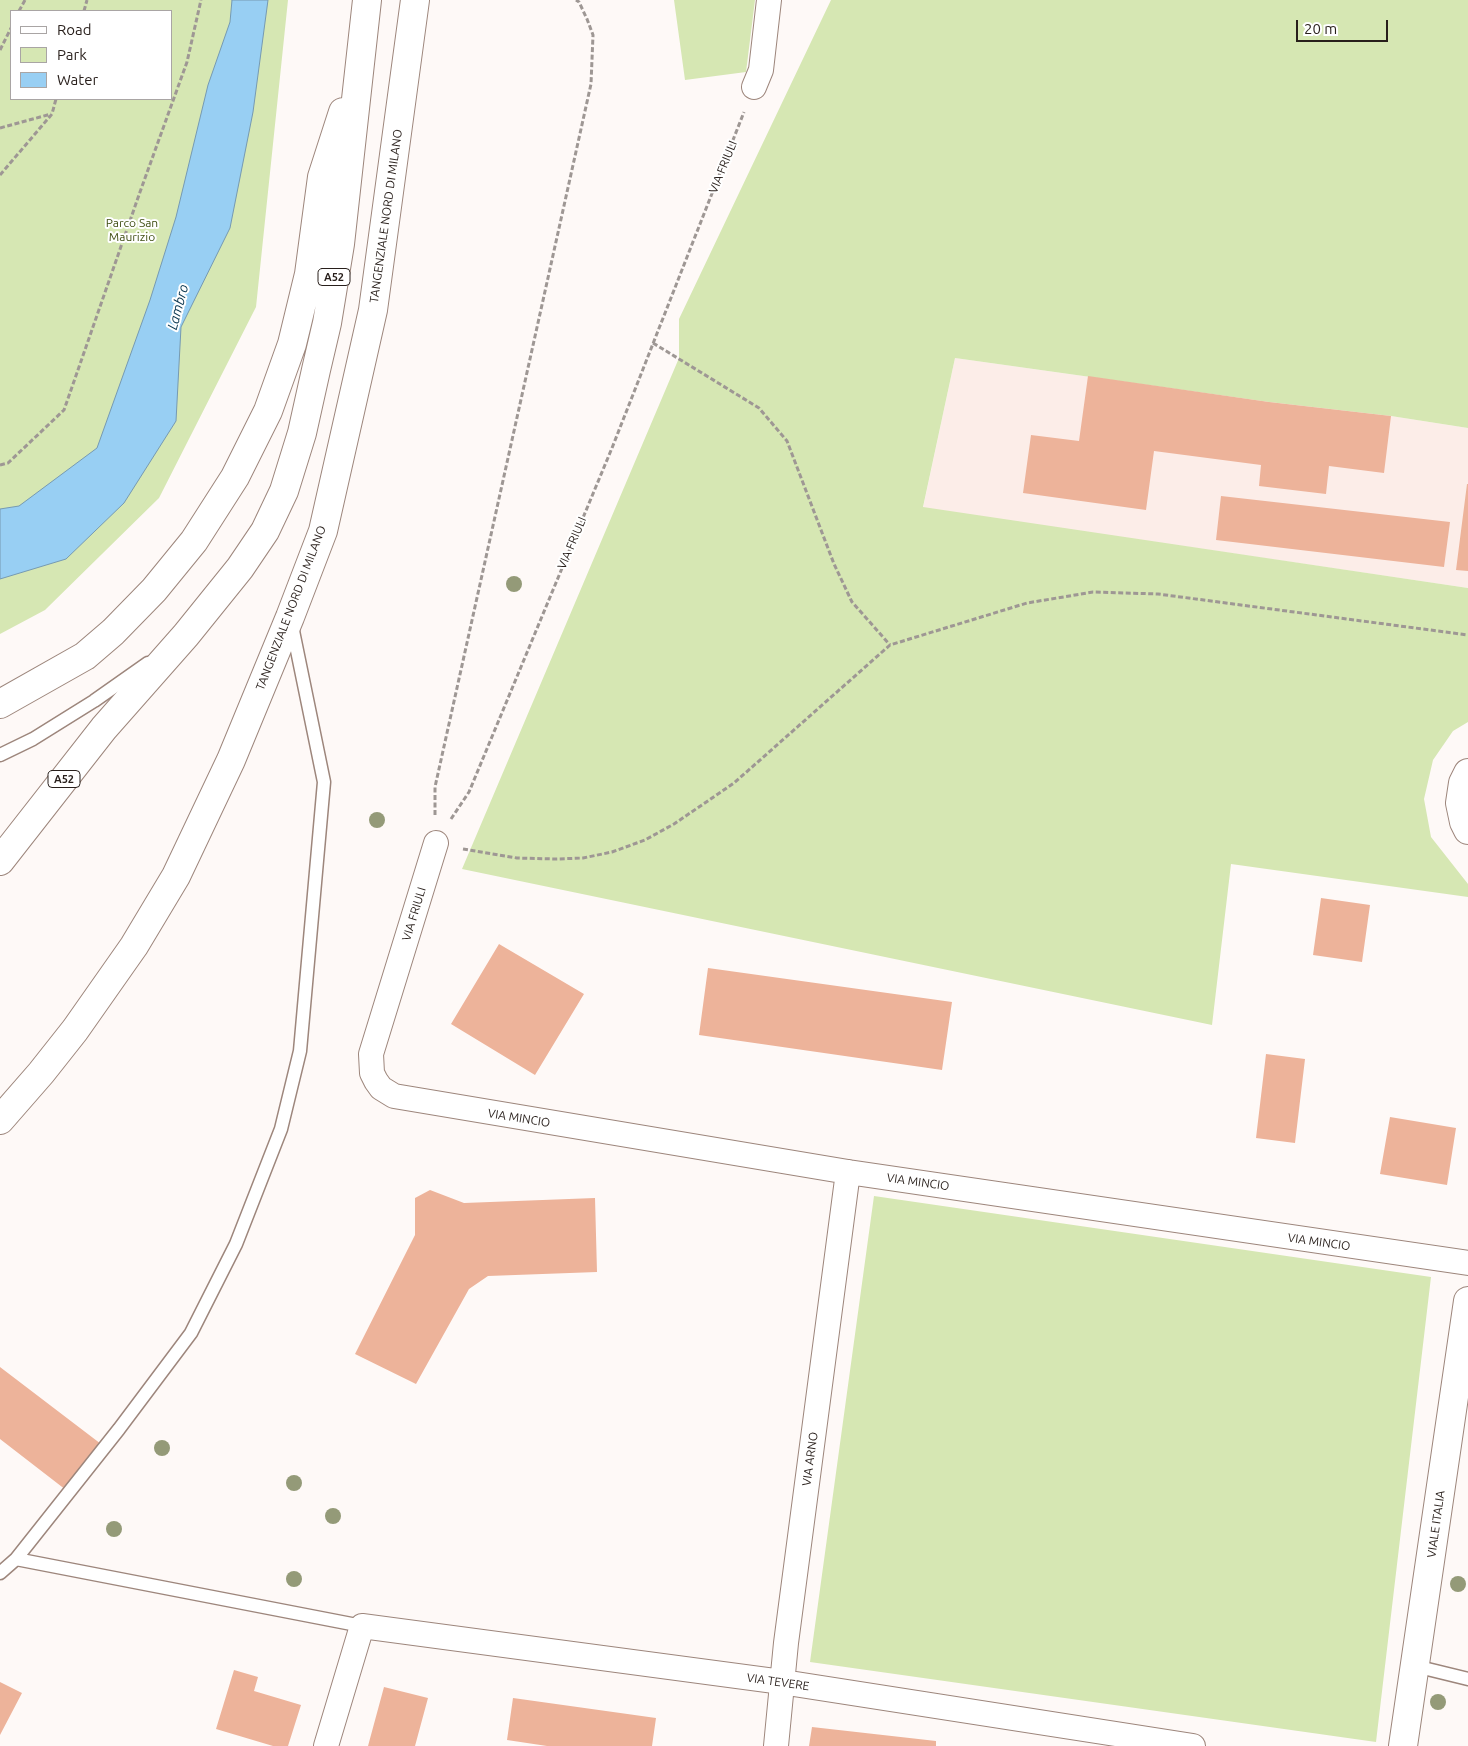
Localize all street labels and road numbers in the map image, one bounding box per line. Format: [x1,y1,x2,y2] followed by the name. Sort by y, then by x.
[367,128,405,304] street label: TANGENZIALE NORD DI MILANO
[706,139,740,195] street label: VIA FRIULI
[318,268,350,286] road number: A52
[555,515,589,571] street label: VIA FRIULI
[253,524,329,692] street label: TANGENZIALE NORD DI MILANO
[48,771,80,788] road number: A52
[399,885,429,943] street label: VIA FRIULI
[487,1106,551,1130] street label: VIA MINCIO
[886,1170,950,1194] street label: VIA MINCIO
[1287,1230,1351,1254] street label: VIA MINCIO
[799,1431,821,1487] street label: VIA ARNO
[1424,1489,1448,1559] street label: VIALE ITALIA
[746,1670,810,1694] street label: VIA TEVERE

